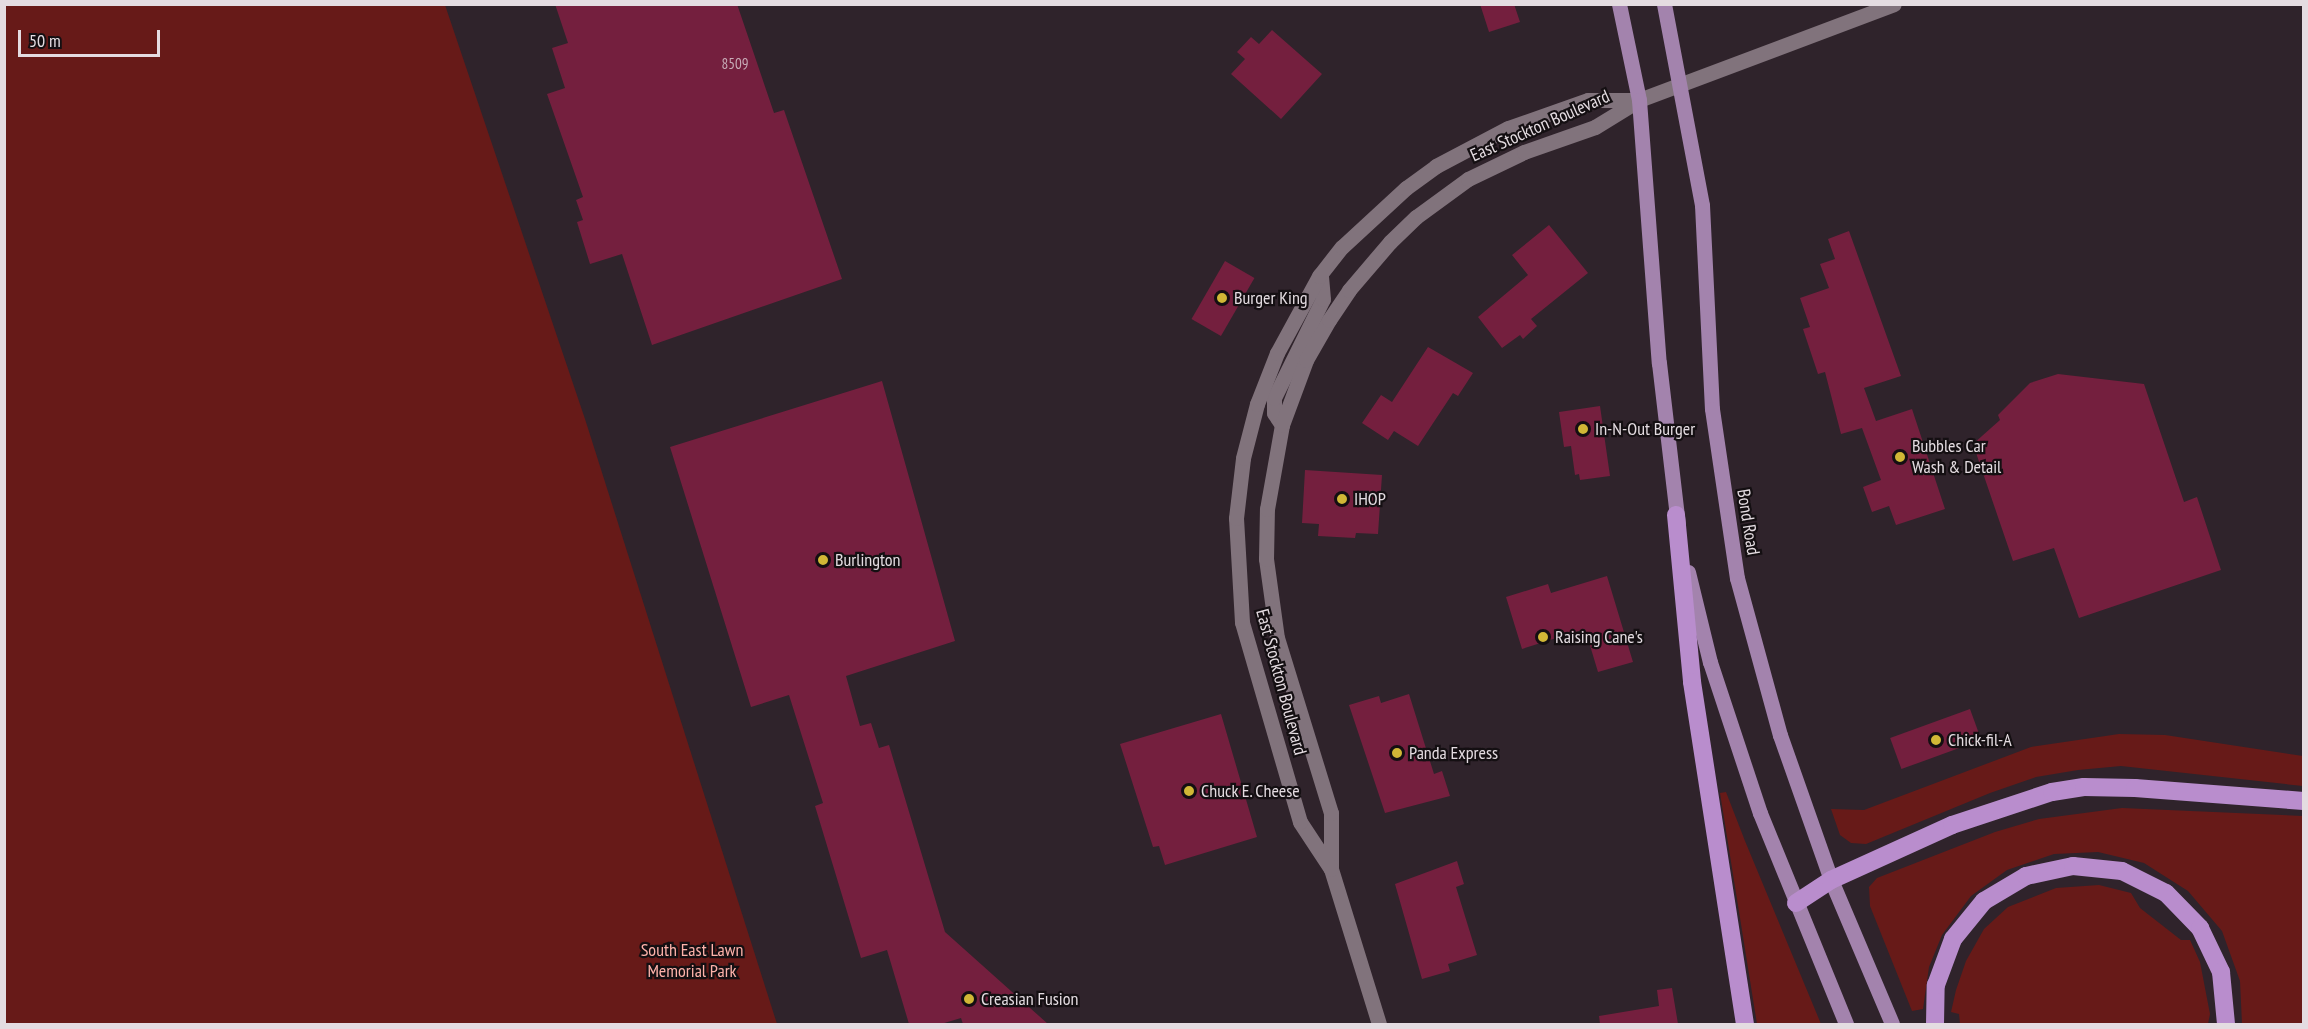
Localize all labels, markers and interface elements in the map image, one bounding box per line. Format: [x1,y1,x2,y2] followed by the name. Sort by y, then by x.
[21,18,164,56] scale bar
[29,29,61,52] text: 50 m
[722,55,748,73] house number: 8509
[1467,86,1613,166] street label: East Stockton Boulevard
[1234,287,1308,309] place label: Burger King
[1215,291,1229,305] marker: Burger King
[1595,418,1695,440] place label: In-N-Out Burger
[1576,422,1590,436] marker: In-N-Out Burger
[1912,436,2001,478] place label: Bubbles Car Wash & Detail
[1893,450,1907,464] marker: Bubbles Car Wash & Detail
[1732,487,1764,557] street label: Bond Road
[1354,488,1386,510] place label: IHOP
[1335,492,1349,506] marker: IHOP
[835,549,900,571] place label: Burlington
[816,553,830,567] marker: Burlington
[1251,607,1311,757] street label: East Stockton Boulevard
[1555,626,1643,648] place label: Raising Cane's
[1536,630,1550,644] marker: Raising Cane's
[1948,729,2012,751] place label: Chick-fil-A
[1929,733,1943,747] marker: Chick-fil-A
[1409,742,1498,764] place label: Panda Express
[1390,746,1404,760] marker: Panda Express
[1201,780,1301,802] place label: Chuck E. Cheese
[1182,784,1196,798] marker: Chuck E. Cheese
[641,940,743,982] park label: South East Lawn Memorial Park
[981,988,1078,1010] place label: Creasian Fusion
[962,992,976,1006] marker: Creasian Fusion

